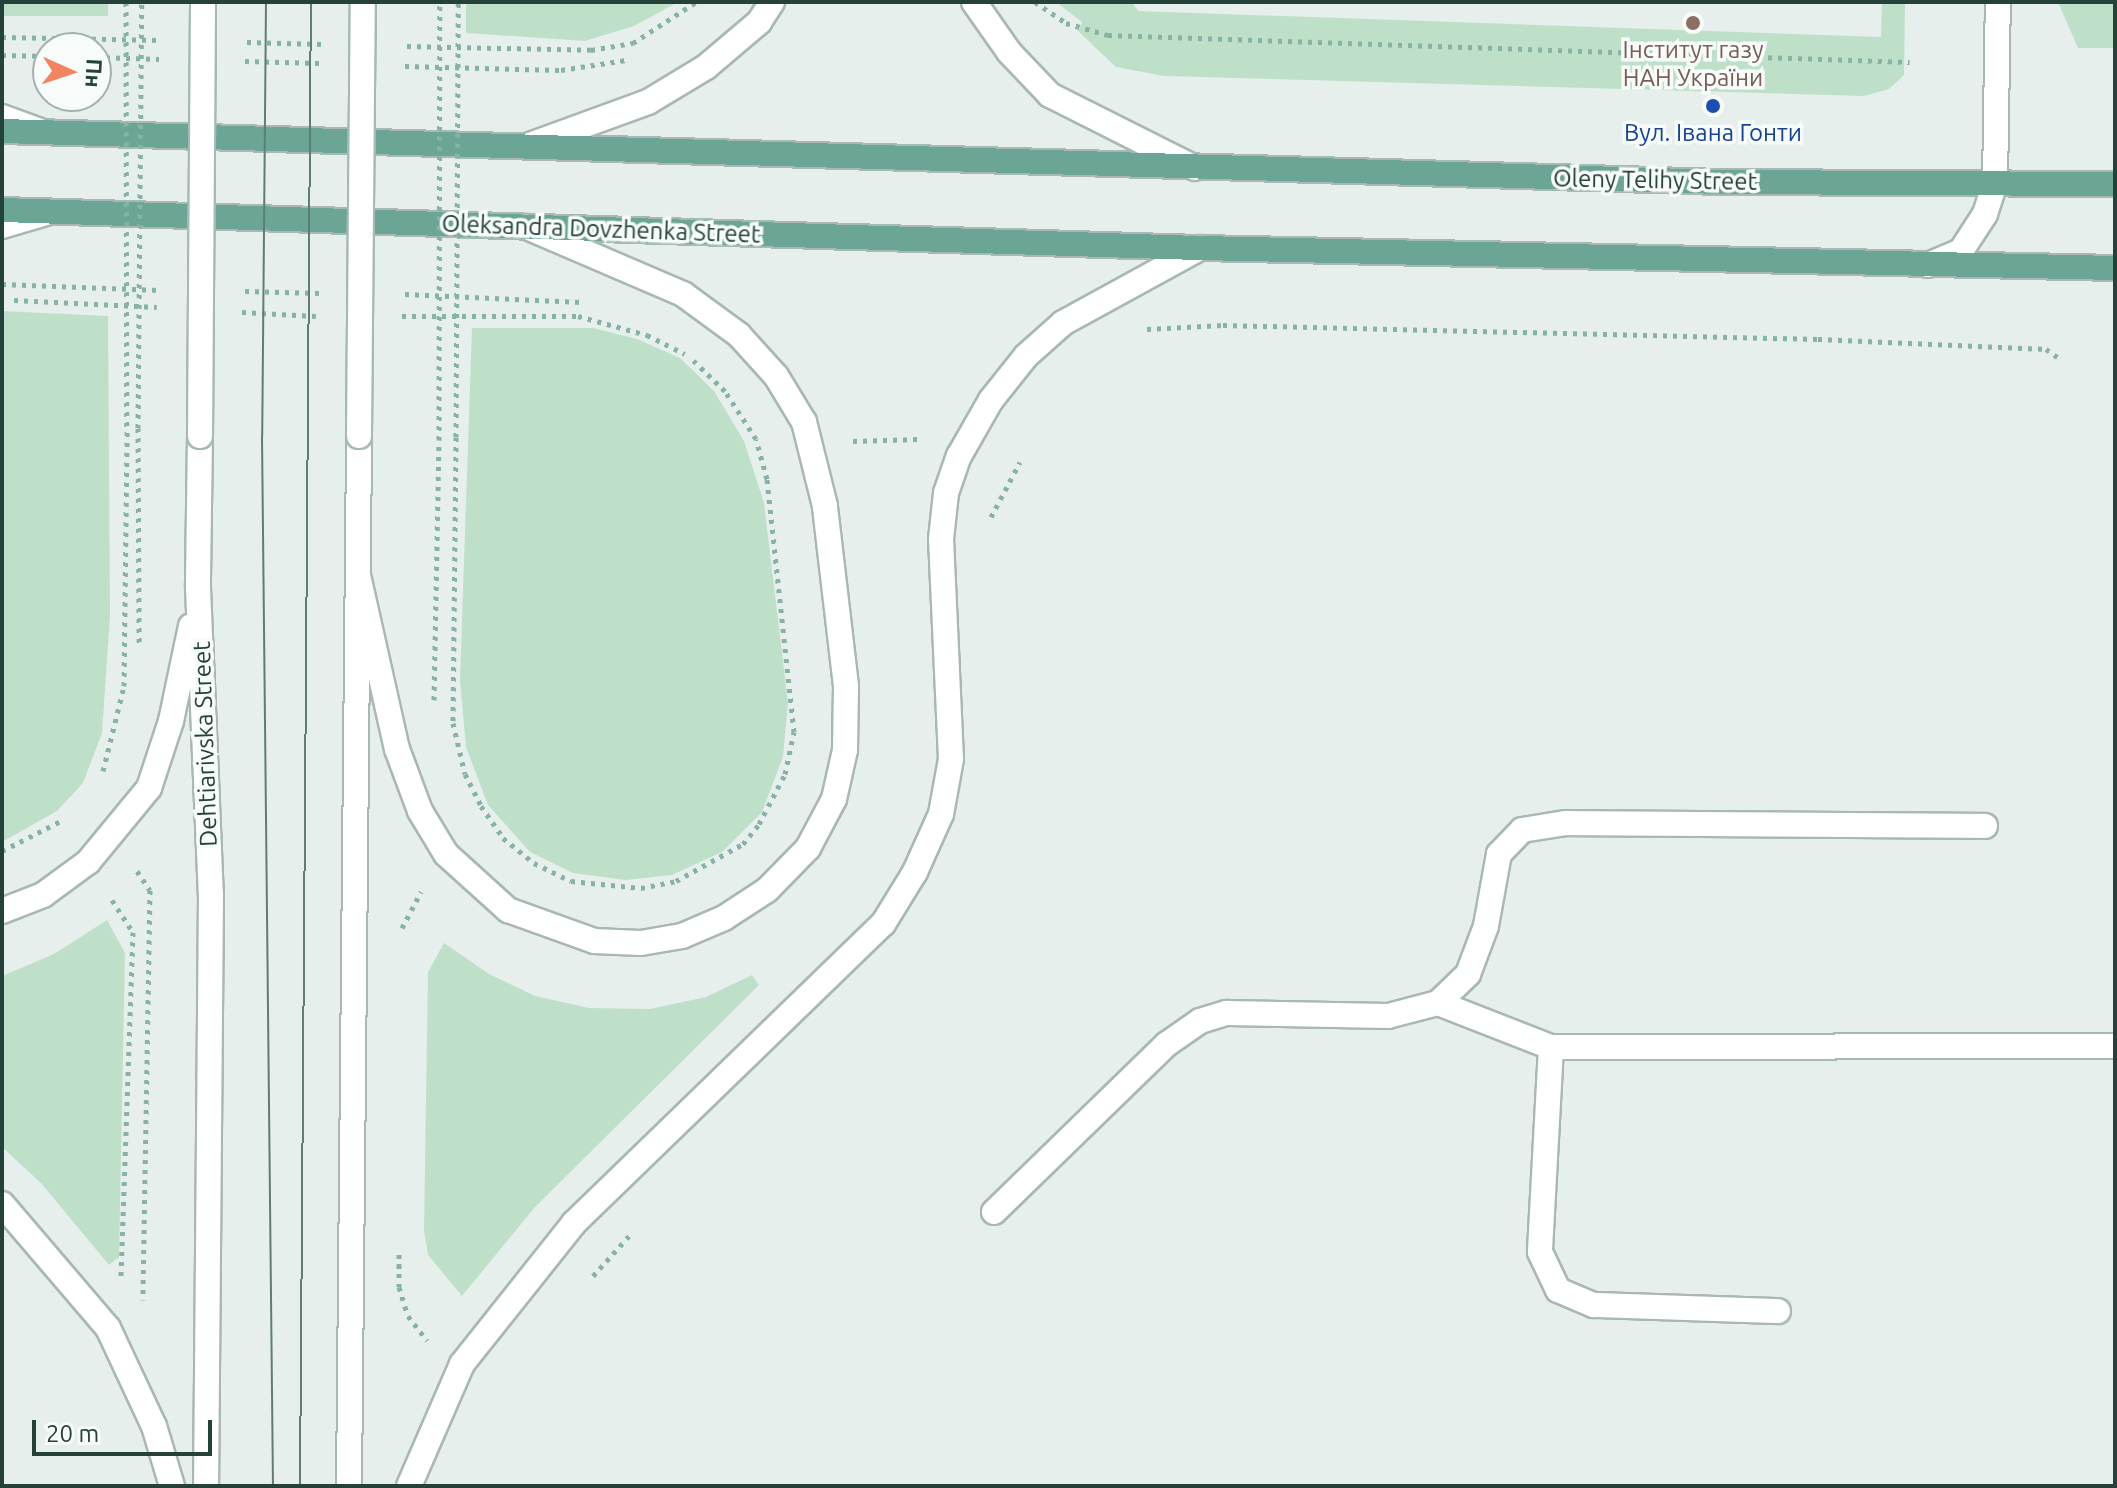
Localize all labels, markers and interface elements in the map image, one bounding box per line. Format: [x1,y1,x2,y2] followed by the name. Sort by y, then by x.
[1684,14,1702,32] marker: Інститут газу НАН України
[32,32,112,112] north arrow
[1623,36,1763,92] place label: Інститут газу НАН України
[81,58,108,88] text: Пн
[1704,97,1722,115] marker: Вул. Івана Гонти
[1624,119,1802,147] place label: Вул. Івана Гонти
[1553,164,1757,196] street label: Oleny Telihy Street
[441,209,761,249] street label: Oleksandra Dovzhenka Street
[187,641,223,847] street label: Dehtiarivska Street
[36,1404,216,1454] scale bar
[46,1420,99,1447] text: 20 m

